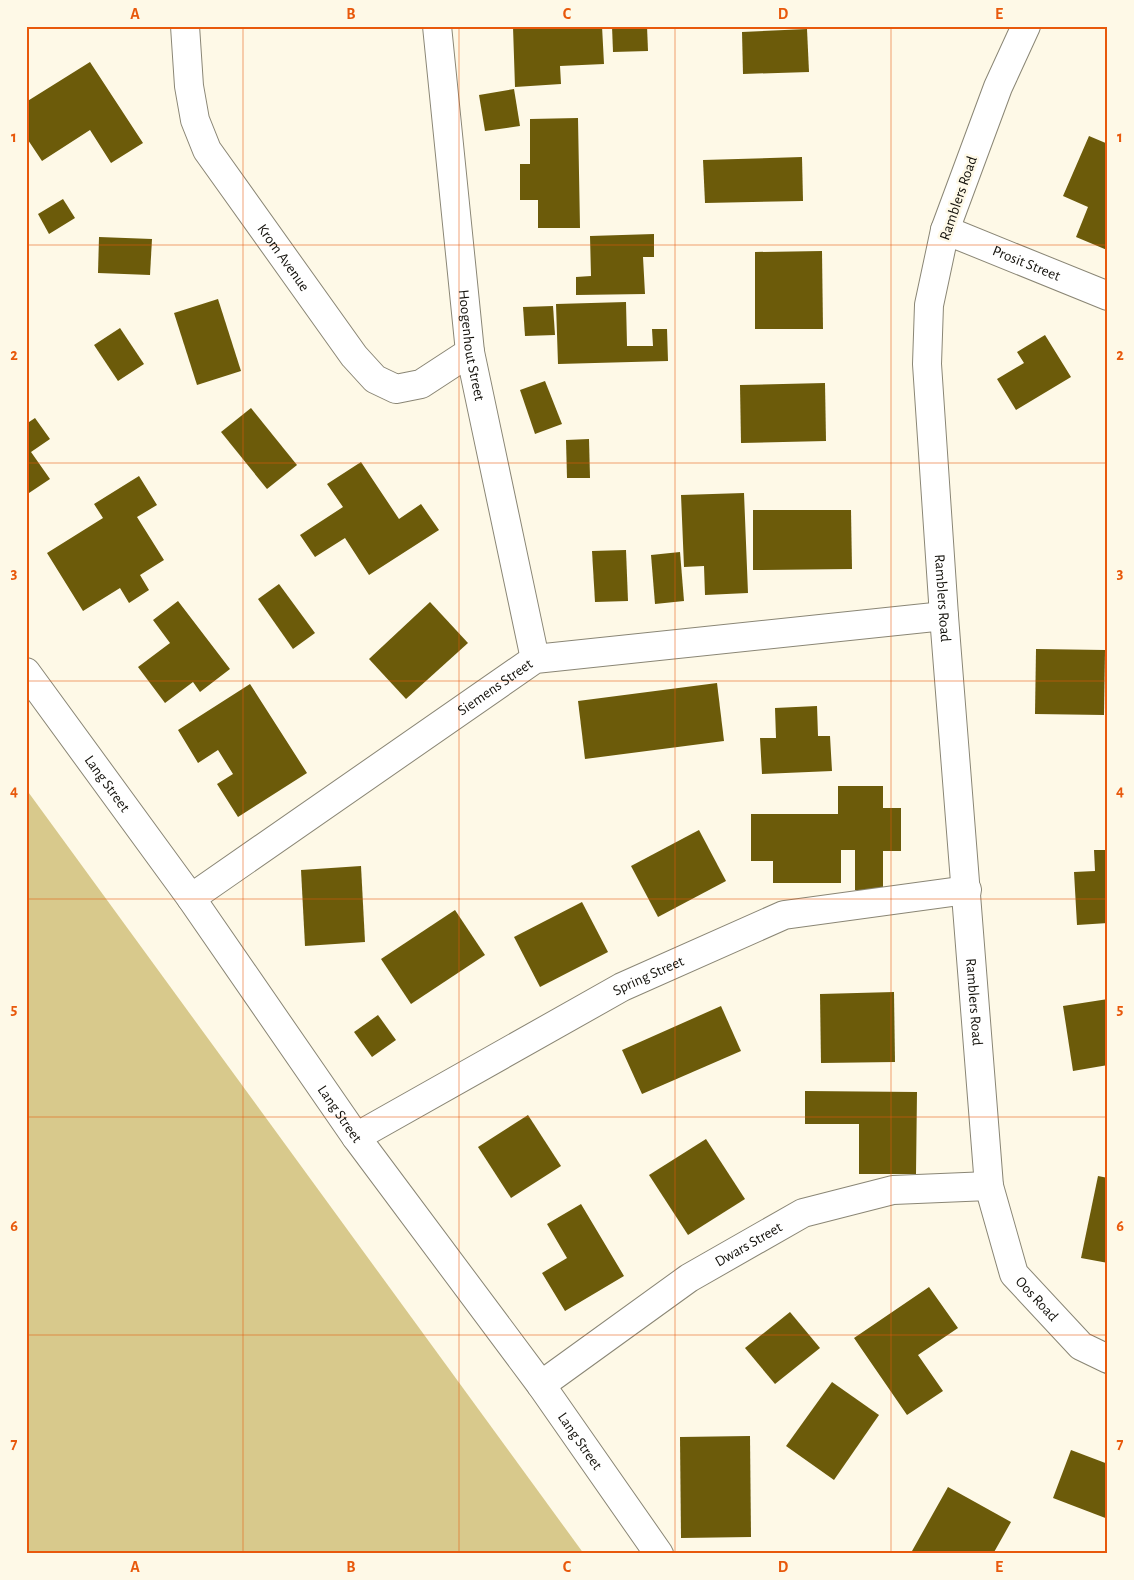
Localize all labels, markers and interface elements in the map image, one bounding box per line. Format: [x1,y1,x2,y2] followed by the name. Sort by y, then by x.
[130,6,140,22] text: A
[346,6,356,22] text: B
[563,6,572,22] text: C
[778,6,789,22] text: D
[995,6,1003,22] text: E
[11,129,17,145] text: 1
[1117,129,1123,145] text: 1
[937,154,980,242] street label: Ramblers Road
[254,222,312,294] street label: Krom Avenue
[990,243,1063,284] street label: Prosit Street
[456,289,487,402] street label: Hoogenhout Street
[10,347,18,363] text: 2
[1116,347,1124,363] text: 2
[932,554,953,643] street label: Ramblers Road
[11,565,18,581] text: 3
[1117,565,1124,581] text: 3
[455,656,536,718] street label: Siemens Street
[81,753,133,815] street label: Lang Street
[10,783,18,799] text: 4
[1116,783,1124,799] text: 4
[610,953,686,999] street label: Spring Street
[963,957,985,1047] street label: Ramblers Road
[11,1001,18,1017] text: 5
[1117,1001,1124,1017] text: 5
[315,1083,365,1146] street label: Lang Street
[10,1218,18,1234] text: 6
[1116,1218,1124,1234] text: 6
[713,1219,785,1270] street label: Dwars Street
[1013,1274,1061,1324] street label: Oos Road
[555,1410,605,1473] street label: Lang Street
[11,1436,18,1452] text: 7
[1117,1436,1124,1452] text: 7
[130,1559,140,1575] text: A
[346,1559,356,1575] text: B
[563,1559,572,1575] text: C
[778,1559,789,1575] text: D
[995,1559,1003,1575] text: E

